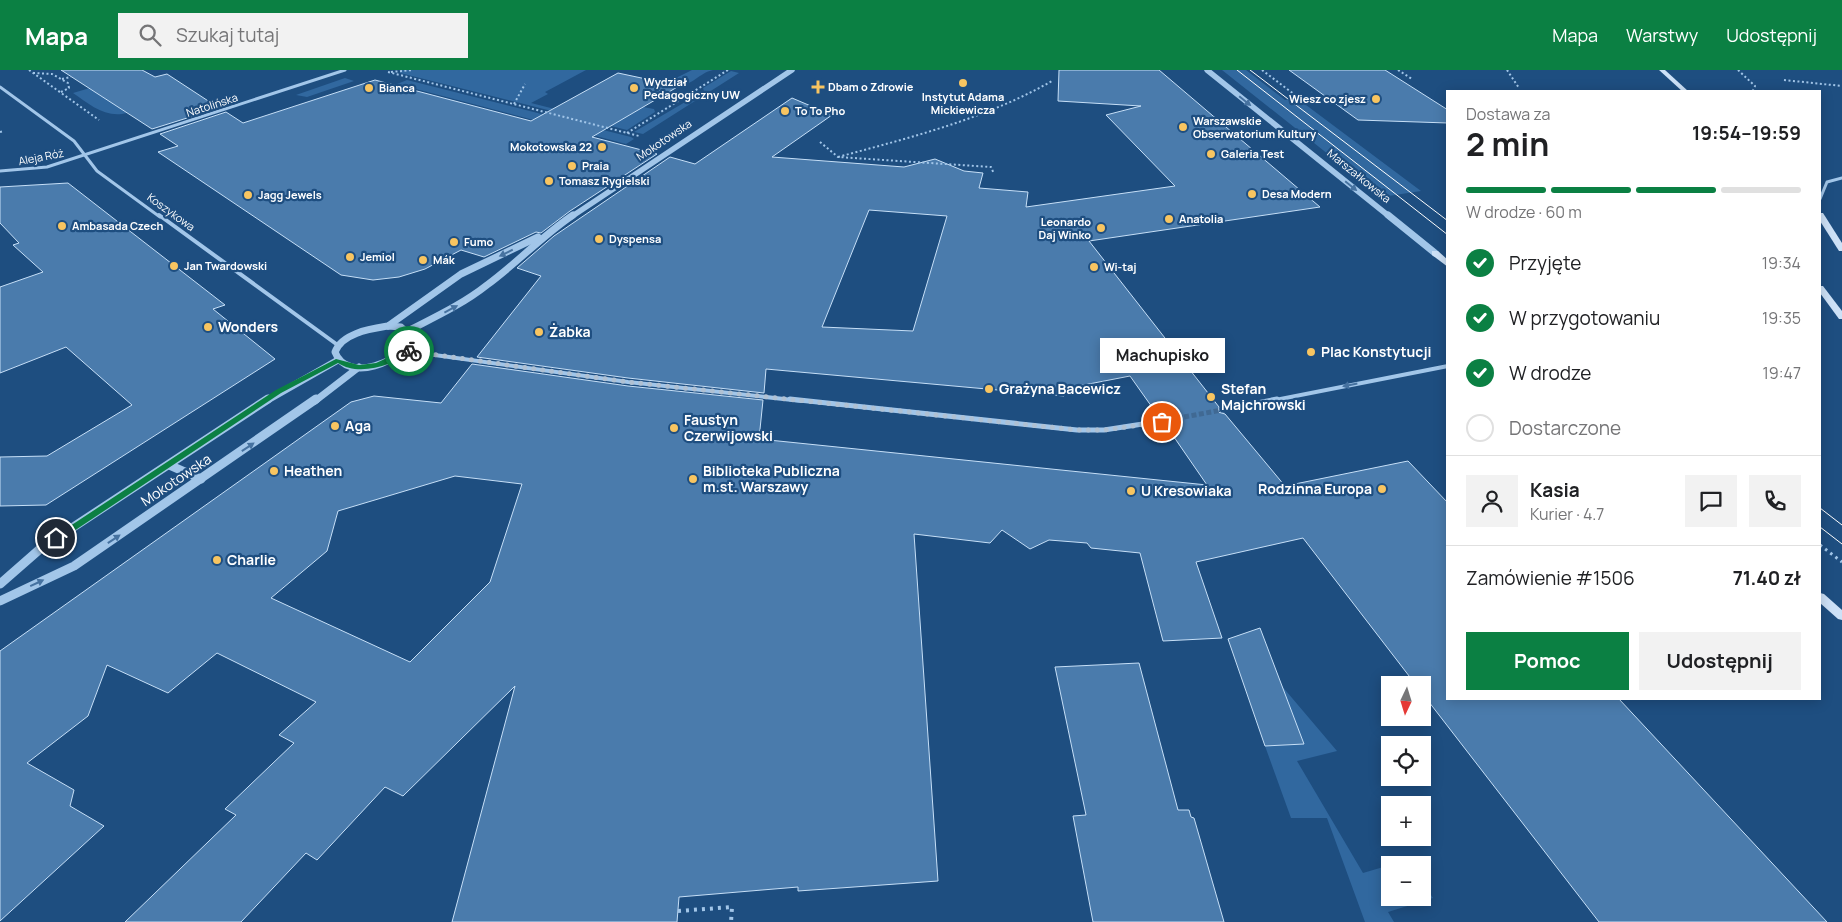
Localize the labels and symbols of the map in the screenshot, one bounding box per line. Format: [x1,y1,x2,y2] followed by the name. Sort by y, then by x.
[644,74,740,102] place label: Wydział Pedagogiczny UW
[957,77,969,89] marker: Instytut Adama Mickiewicza
[828,79,914,94] place label: Dbam o Zdrowie
[379,80,415,95] place label: Bianca
[812,81,824,93] marker: Dbam o Zdrowie
[363,82,375,94] marker: Bianca
[628,82,640,94] marker: Wydział Pedagogiczny UW
[184,89,240,120] street label: Natolińska
[922,89,1004,117] place label: Instytut Adama Mickiewicza
[1289,91,1366,106] place label: Wiesz co zjesz
[1370,93,1382,105] marker: Wiesz co zjesz
[1238,95,1251,106] one-way arrow
[795,103,845,118] place label: To To Pho
[779,105,791,117] marker: To To Pho
[1193,113,1317,141] place label: Warszawskie Obserwatorium Kultury
[633,116,694,164] street label: Mokotowska
[1177,121,1189,133] marker: Warszawskie Obserwatorium Kultury
[510,139,592,154] place label: Mokotowska 22
[596,141,608,153] marker: Mokotowska 22
[17,145,65,168] street label: Aleja Róż
[1324,145,1394,206] street label: Marszałkowska
[1221,146,1284,161] place label: Galeria Test
[1205,148,1217,160] marker: Galeria Test
[582,158,609,173] place label: Praia
[566,160,578,172] marker: Praia
[559,173,650,188] place label: Tomasz Rygielski
[543,175,555,187] marker: Tomasz Rygielski
[1344,180,1357,191] one-way arrow
[1262,186,1332,201] place label: Desa Modern
[258,187,322,202] place label: Jagg Jewels
[1246,188,1258,200] marker: Desa Modern
[144,189,198,234] street label: Koszykowa
[242,189,254,201] marker: Jagg Jewels
[1179,211,1223,226] place label: Anatolia
[1163,213,1175,225] marker: Anatolia
[1039,214,1091,242] place label: Leonardo Daj Winko
[72,218,163,233] place label: Ambasada Czech
[56,220,68,232] marker: Ambasada Czech
[1095,222,1107,234] marker: Leonardo Daj Winko
[609,231,661,246] place label: Dyspensa
[593,233,605,245] marker: Dyspensa
[464,234,493,249] place label: Fumo
[448,236,460,248] marker: Fumo
[360,249,395,264] place label: Jemiol
[499,249,513,257] one-way arrow
[344,251,356,263] marker: Jemiol
[433,252,456,267] place label: Mák
[417,254,429,266] marker: Mák
[184,258,267,273] place label: Jan Twardowski
[1104,259,1137,274] place label: Wi-taj
[168,260,180,272] marker: Jan Twardowski
[1088,261,1100,273] marker: Wi-taj
[444,305,458,313] one-way arrow
[218,317,278,336] place label: Wonders
[202,321,214,333] marker: Wonders
[549,322,591,341] place label: Żabka
[384,326,434,376] courier
[533,326,545,338] marker: Żabka
[1100,337,1224,372] callout: Machupisko
[1321,342,1431,361] place label: Plac Konstytucji
[1305,346,1317,358] marker: Plac Konstytucji
[999,379,1121,398] place label: Grażyna Bacewicz
[1221,379,1306,414] place label: Stefan Majchrowski
[1343,381,1358,389] one-way arrow
[983,383,995,395] marker: Grażyna Bacewicz
[1205,391,1217,403] marker: Stefan Majchrowski
[1141,401,1183,443] pin
[684,410,773,445] place label: Faustyn Czerwijowski
[345,416,371,435] place label: Aga
[329,420,341,432] marker: Aga
[668,422,680,434] marker: Faustyn Czerwijowski
[241,442,255,452] one-way arrow
[137,449,215,510] street label: Mokotowska
[284,461,342,480] place label: Heathen
[703,461,840,496] place label: Biblioteka Publiczna m.st. Warszawy
[268,465,280,477] marker: Heathen
[687,473,699,485] marker: Biblioteka Publiczna m.st. Warszawy
[1258,479,1372,498] place label: Rodzinna Europa
[1141,481,1232,500] place label: U Kresowiaka
[1376,483,1388,495] marker: Rodzinna Europa
[1125,485,1137,497] marker: U Kresowiaka
[35,517,77,559] pin
[107,534,121,544] one-way arrow
[227,550,276,569] place label: Charlie
[211,554,223,566] marker: Charlie
[30,579,44,587] one-way arrow
[1381,676,1431,726] north arrow

